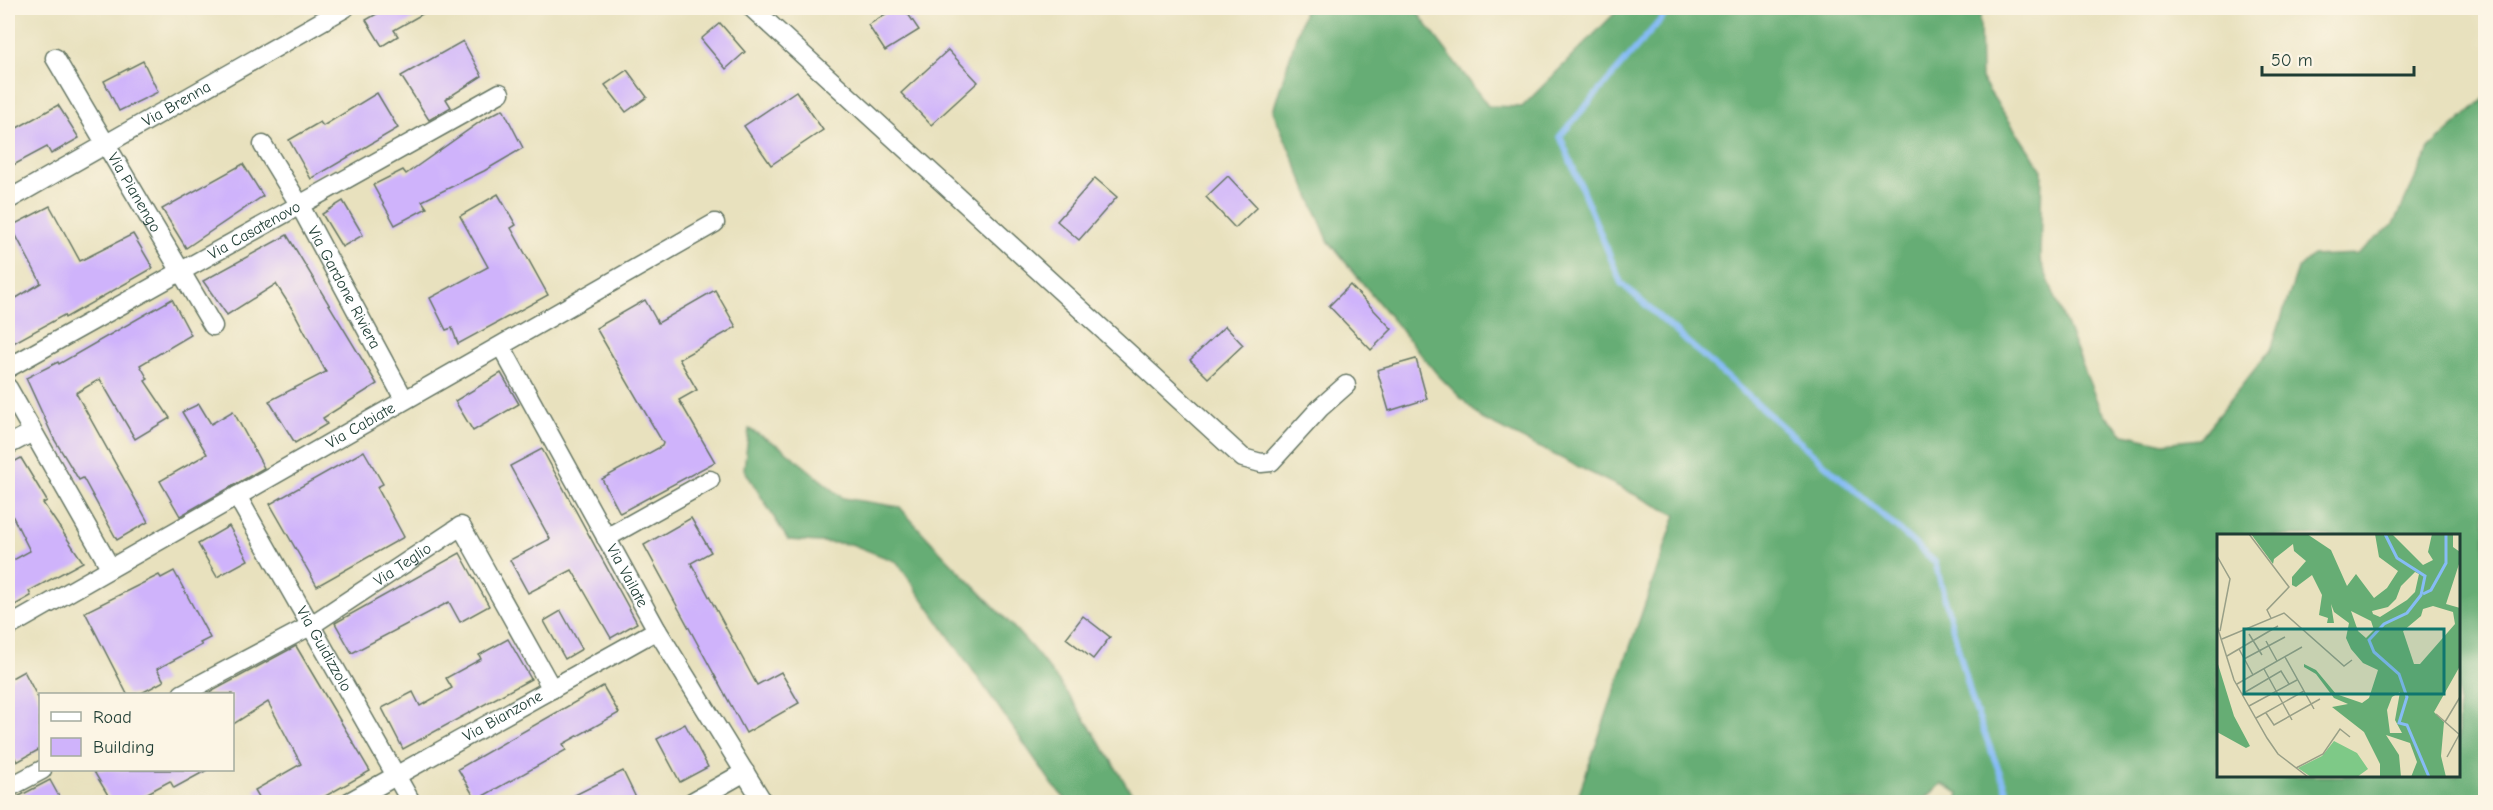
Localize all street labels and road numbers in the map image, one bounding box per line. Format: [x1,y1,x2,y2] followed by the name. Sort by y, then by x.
[139,77,214,131] street label: Via Brenna
[104,149,165,235] street label: Via Pianengo
[205,197,303,263] street label: Via Casatenovo
[304,223,384,352] street label: Via Gardone Riviera
[323,399,398,452] street label: Via Cabiate
[371,539,435,590] street label: Via Teglio
[603,541,652,610] street label: Via Vailate
[293,603,355,695] street label: Via Guidizzolo
[460,687,546,746] street label: Via Bianzone

